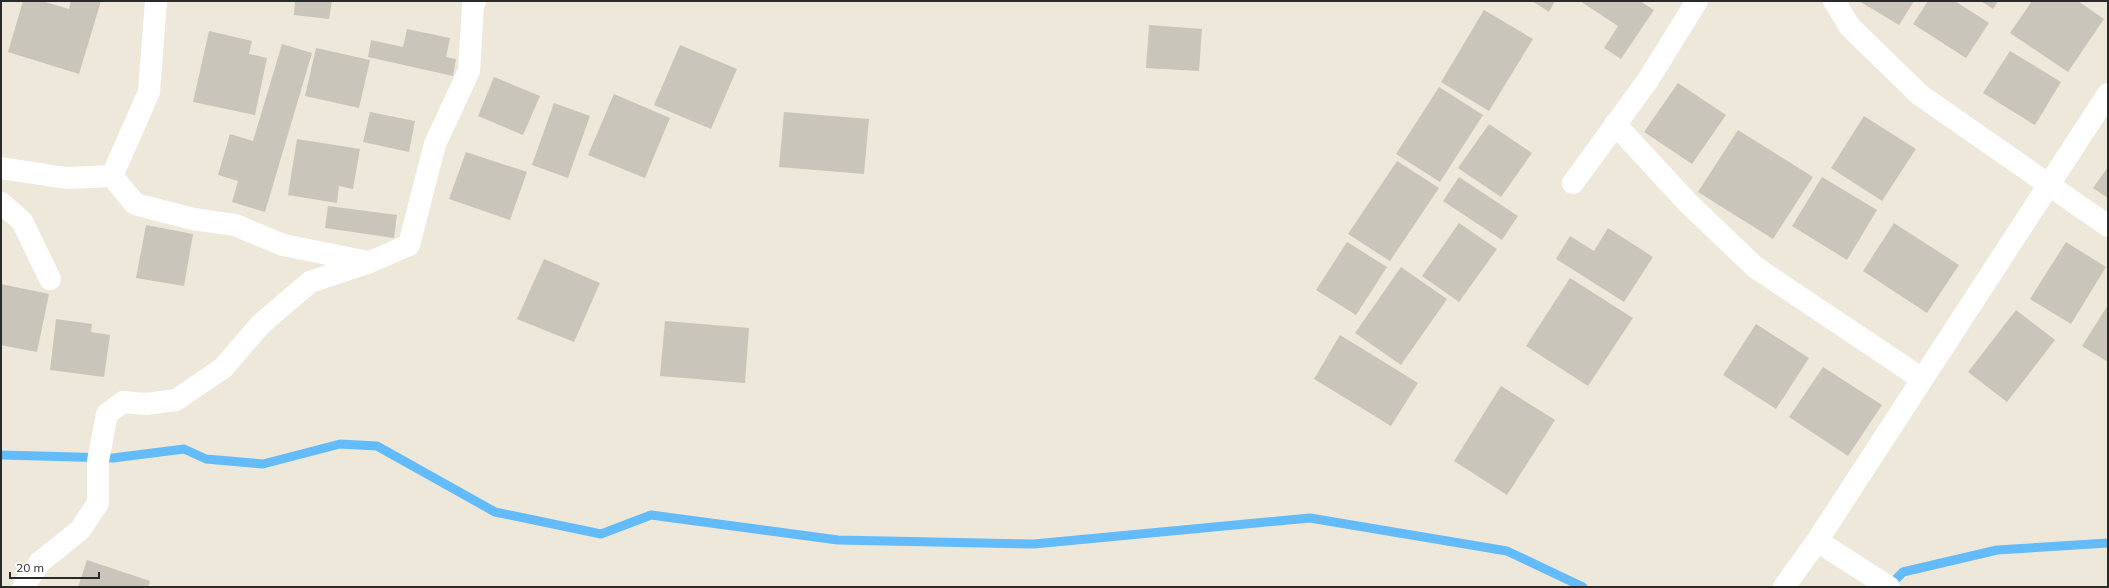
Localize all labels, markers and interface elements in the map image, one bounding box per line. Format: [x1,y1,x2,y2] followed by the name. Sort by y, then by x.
[10,554,99,580] scale bar
[16,560,44,575] text: 20 m

